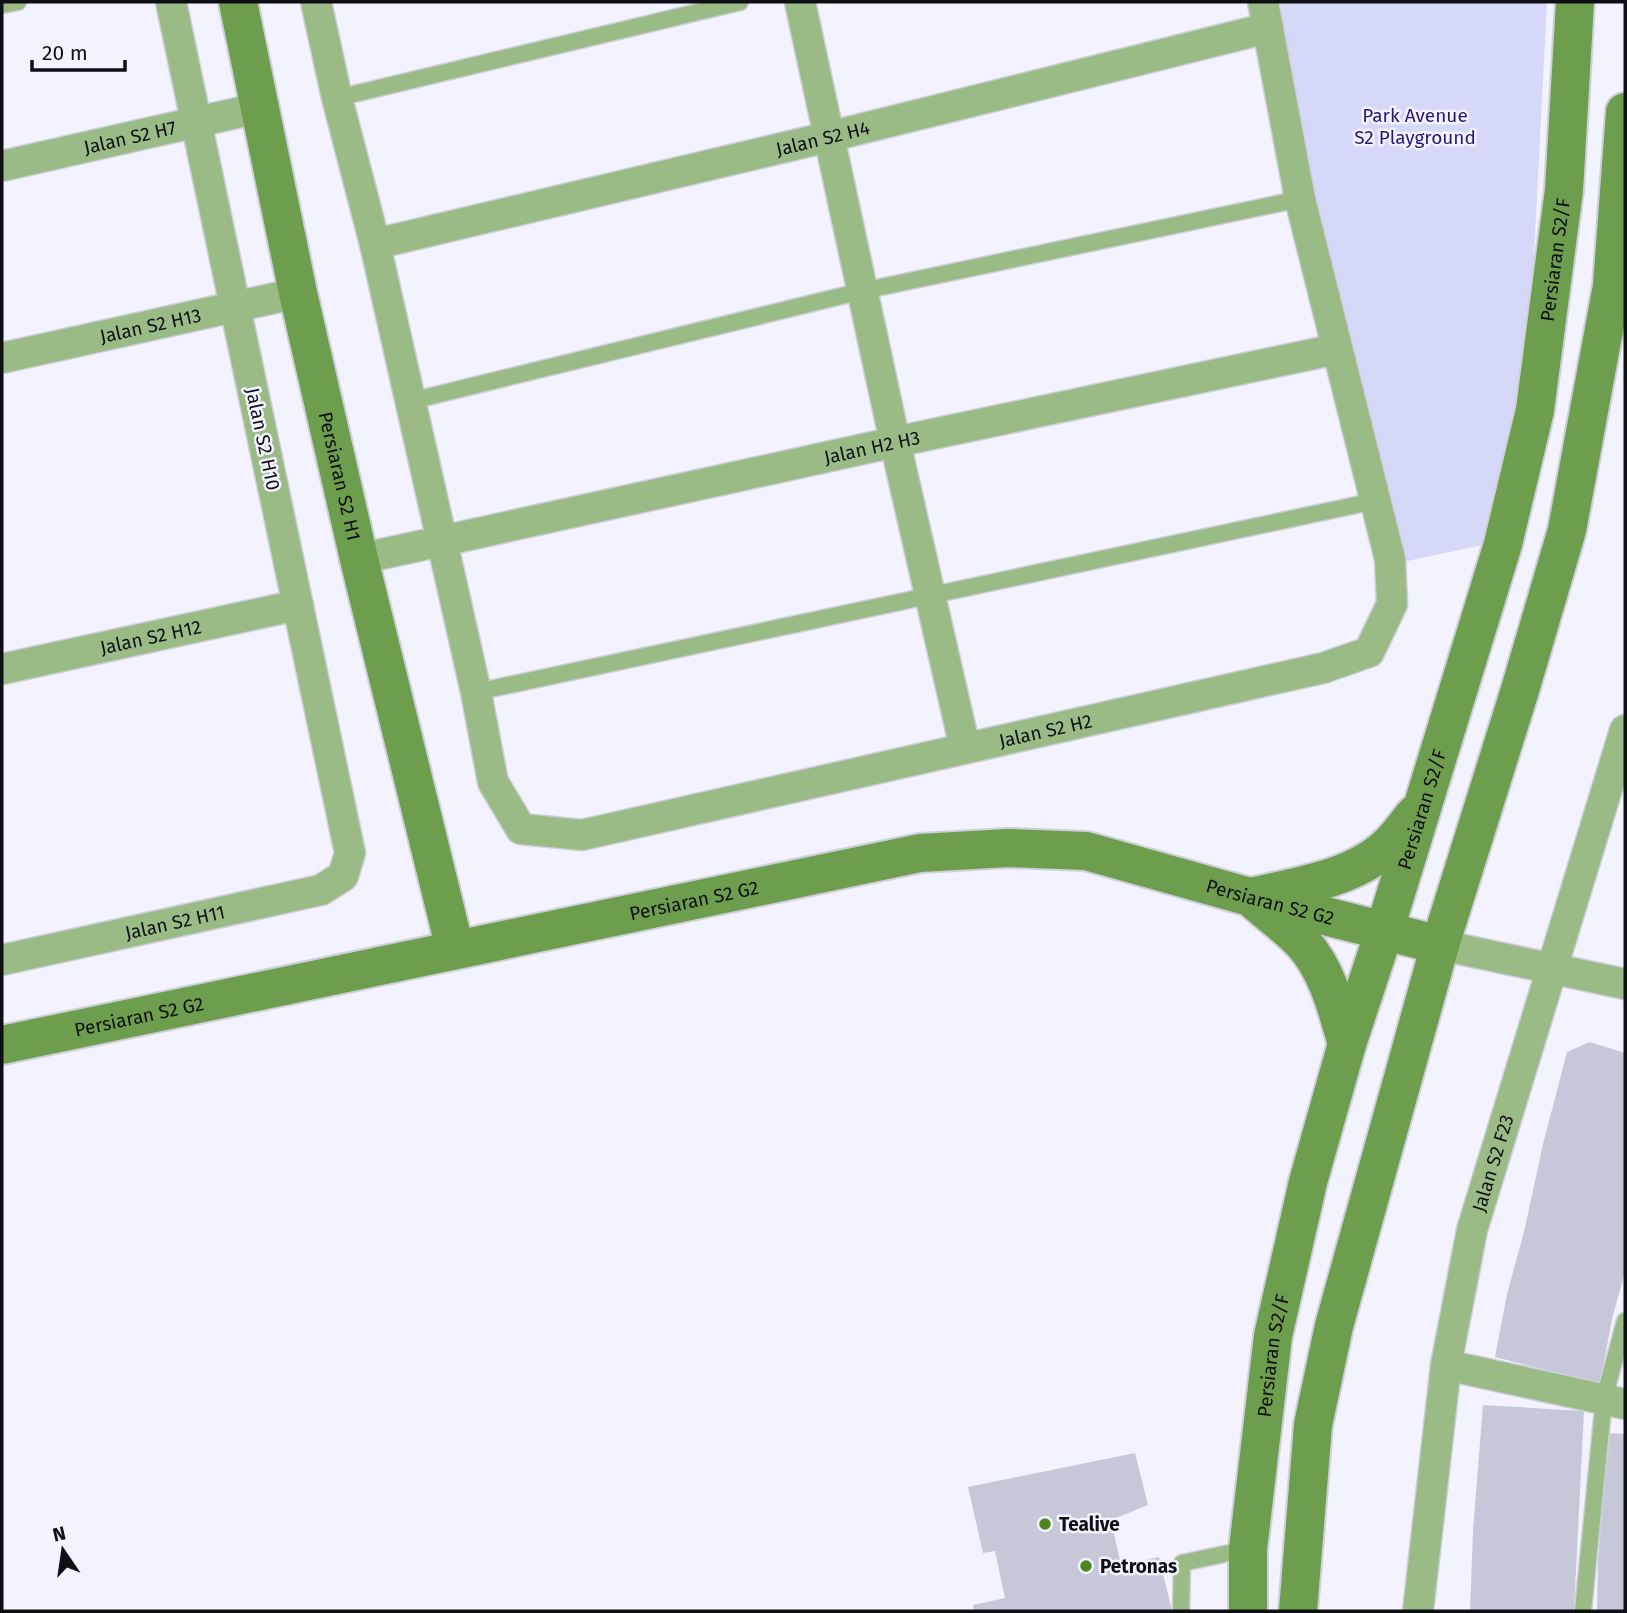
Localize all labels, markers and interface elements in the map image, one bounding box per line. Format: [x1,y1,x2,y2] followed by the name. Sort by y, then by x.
[32,28,124,72] scale bar
[42,40,88,66] text: 20 m
[1354,104,1476,149] park label: Park Avenue S2 Playground
[81,116,178,159] street label: Jalan S2 H7
[774,116,872,160] street label: Jalan S2 H4
[1535,196,1574,323] street label: Persiaran S2/F
[98,303,203,348] street label: Jalan S2 H13
[241,386,285,492] street label: Jalan S2 H10
[314,409,366,543] street label: Persiaran S2 H1
[822,426,922,469] street label: Jalan H2 H3
[98,615,203,659] street label: Jalan S2 H12
[997,709,1094,752] street label: Jalan S2 H2
[1392,746,1451,872] street label: Persiaran S2/F
[1203,874,1337,929] street label: Persiaran S2 G2
[627,876,761,925] street label: Persiaran S2 G2
[123,900,227,944] street label: Jalan S2 H11
[72,992,206,1041] street label: Persiaran S2 G2
[1467,1112,1518,1215] street label: Jalan S2 F23
[1252,1292,1294,1418] street label: Persiaran S2/F
[1059,1513,1120,1536] place label: Tealive
[28,1515,98,1585] north arrow
[1037,1516,1053,1532] marker: Tealive
[51,1521,68,1547] text: N
[1100,1555,1177,1578] place label: Petronas
[1078,1558,1094,1574] marker: Petronas

